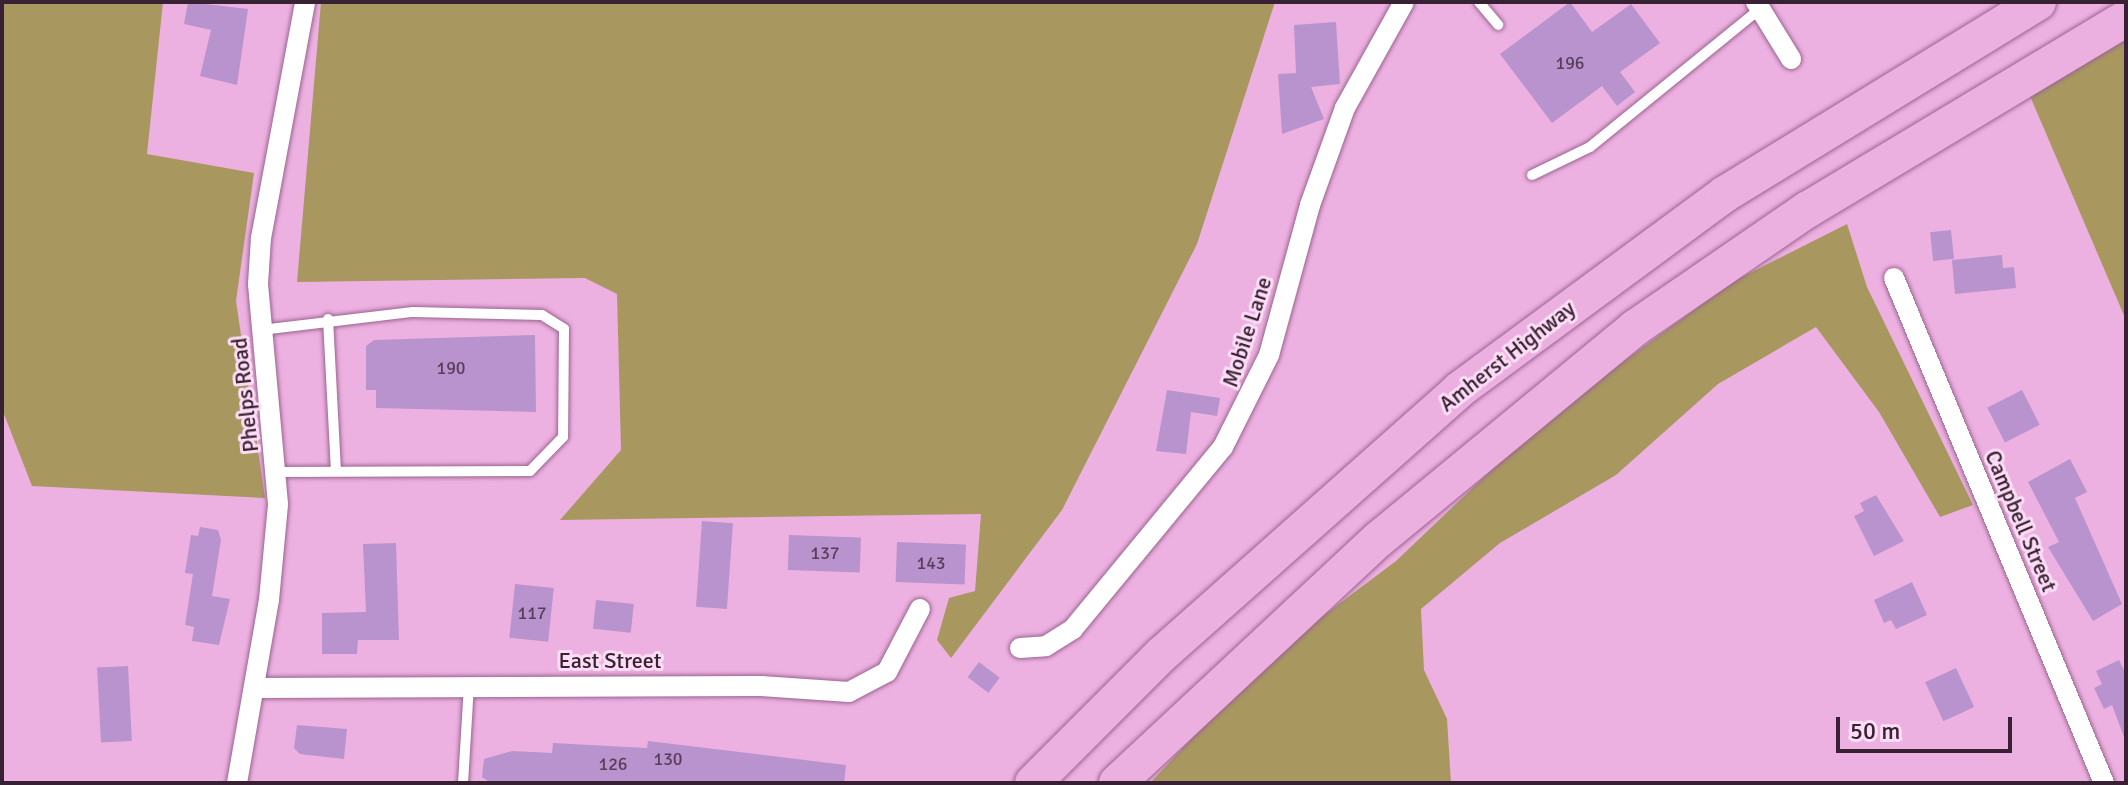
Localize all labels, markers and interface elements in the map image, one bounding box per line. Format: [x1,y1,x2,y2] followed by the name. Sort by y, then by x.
[1555,52,1585,74] house number: 196
[1217,274,1277,390] street label: Mobile Lane
[1434,295,1580,417] street label: Amherst Highway
[226,336,264,454] street label: Phelps Road
[436,357,466,379] house number: 190
[1979,446,2063,596] street label: Campbell Street
[810,542,840,564] house number: 137
[916,552,946,574] house number: 143
[517,602,547,624] house number: 117
[559,648,661,674] street label: East Street
[1840,701,2016,751] scale bar
[1850,716,1900,746] text: 50 m
[653,748,683,770] house number: 130
[598,753,628,775] house number: 126

